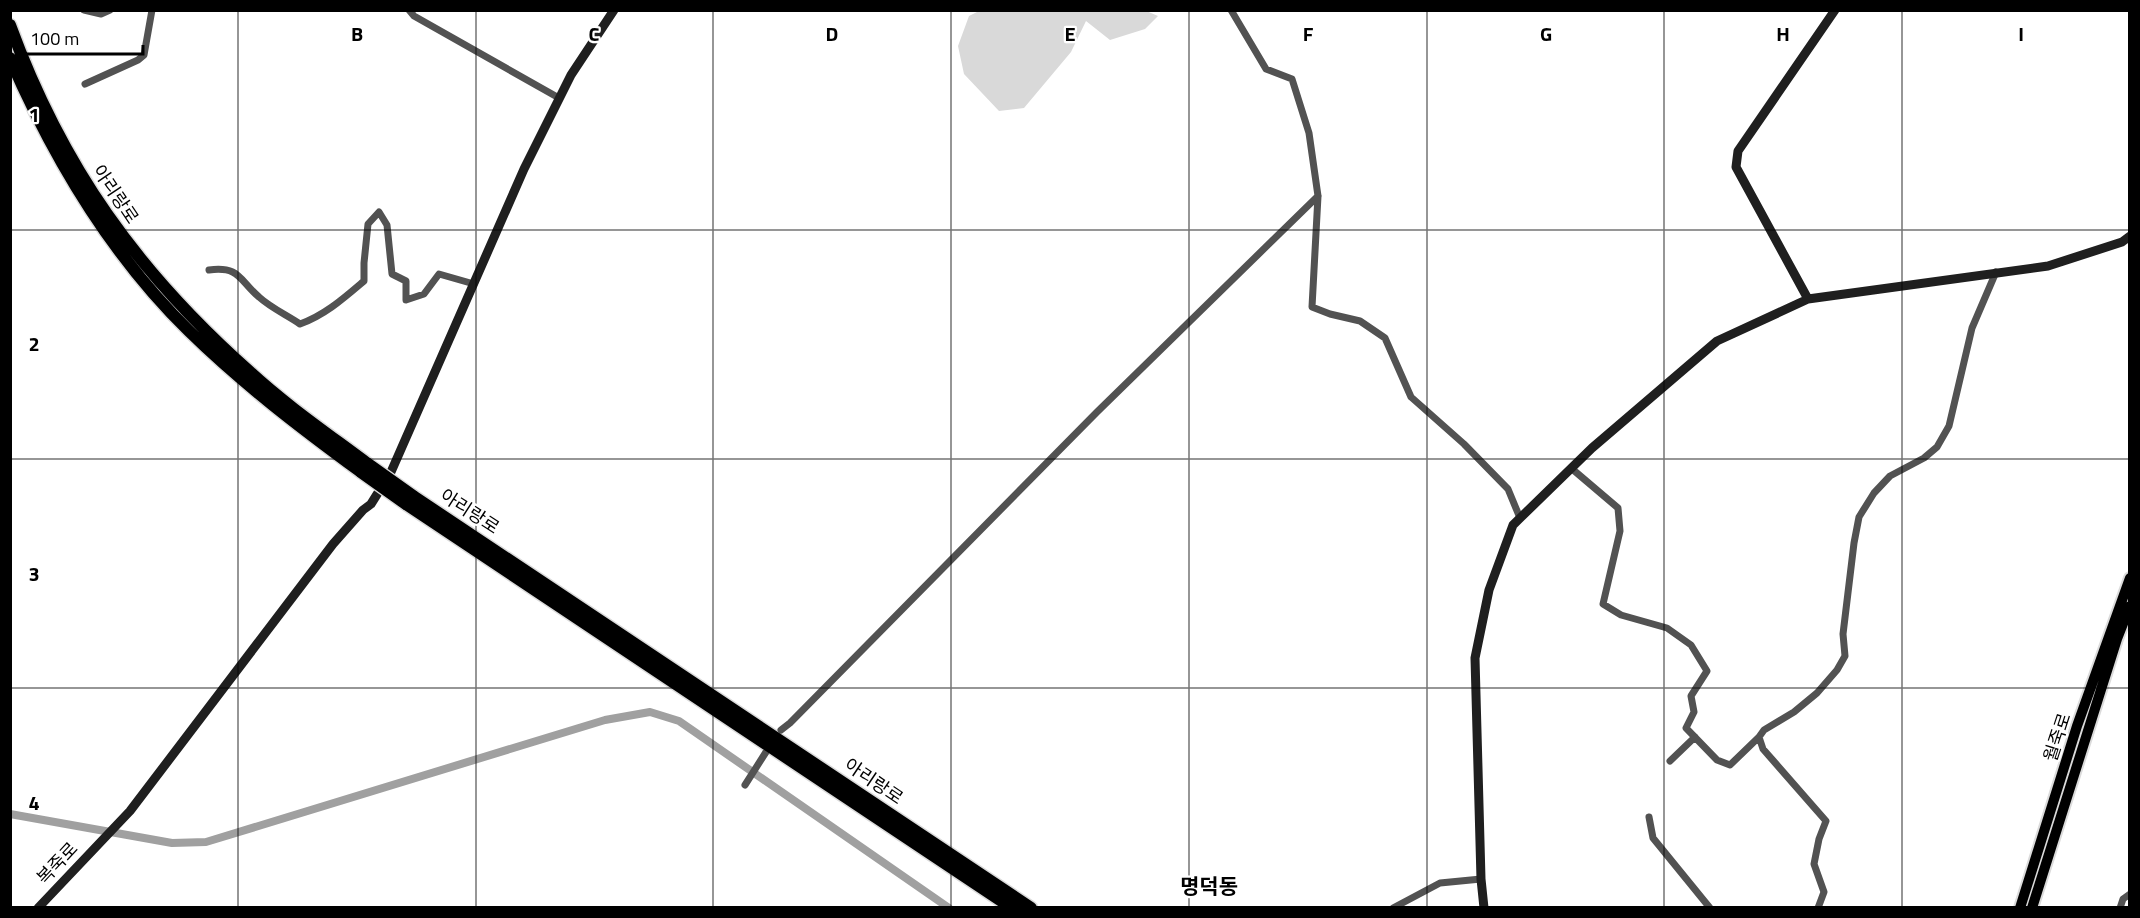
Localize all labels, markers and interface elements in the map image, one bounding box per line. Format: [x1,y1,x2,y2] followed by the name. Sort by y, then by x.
[21,18,142,56] scale bar
[351,18,363,49] text: B
[589,18,600,49] text: C
[826,18,838,49] text: D
[1064,18,1076,49] text: E
[1303,18,1314,49] text: F
[1540,18,1552,49] text: G
[1776,18,1790,49] text: H
[2018,18,2024,49] text: I
[30,25,79,52] text: 100 m
[28,99,40,130] text: 1
[86,159,146,229] street label: 아리랑로
[28,328,40,359] text: 2
[435,482,505,540] street label: 아리랑로
[28,558,40,589] text: 3
[2036,709,2078,765] street label: 월죽로
[839,751,909,811] street label: 아리랑로
[28,787,40,818] text: 4
[30,836,84,890] street label: 복죽로
[1180,870,1238,902] district label: 명덕동

